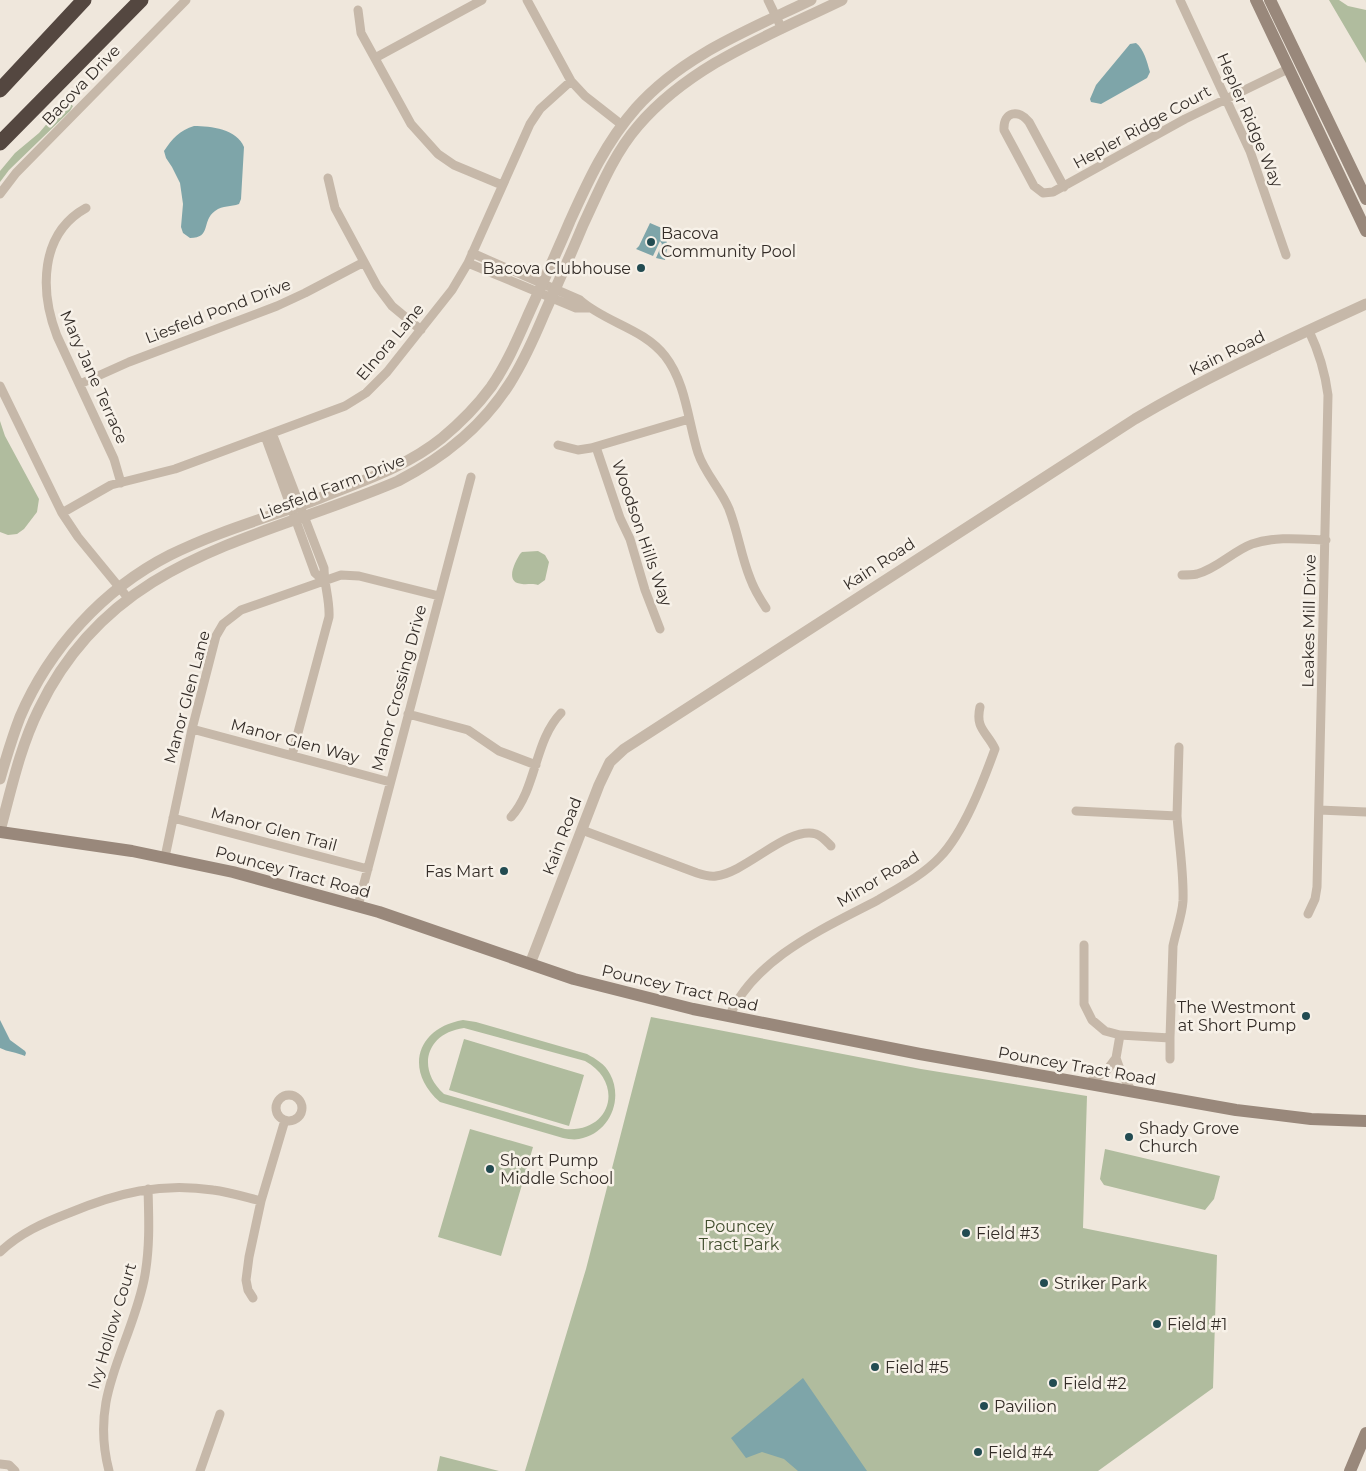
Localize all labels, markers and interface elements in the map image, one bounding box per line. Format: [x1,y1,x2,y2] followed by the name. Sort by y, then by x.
[38,41,124,129] street label: Bacova Drive
[1213,50,1287,190] street label: Hepler Ridge Way
[1070,81,1215,173] street label: Hepler Ridge Court
[661,224,796,261] place label: Bacova Community Pool
[645,236,657,248] marker: Bacova Community Pool
[483,259,631,278] place label: Bacova Clubhouse
[635,262,647,274] marker: Bacova Clubhouse
[142,274,294,348] street label: Liesfeld Pond Drive
[352,300,428,384] street label: Elnora Lane
[56,307,132,447] street label: Mary Jane Terrace
[1186,327,1268,379] street label: Kain Road
[257,451,407,523] street label: Liesfeld Farm Drive
[608,457,676,609] street label: Woodson Hills Way
[840,534,918,594] street label: Kain Road
[1298,554,1320,688] street label: Leakes Mill Drive
[368,603,430,773] street label: Manor Crossing Drive
[160,628,214,766] street label: Manor Glen Lane
[229,715,362,767] street label: Manor Glen Way
[538,794,586,878] street label: Kain Road
[209,803,339,855] street label: Manor Glen Trail
[213,842,373,902] street label: Pouncey Tract Road
[833,847,923,911] street label: Minor Road
[425,862,494,881] place label: Fas Mart
[498,865,510,877] marker: Fas Mart
[600,961,760,1015] street label: Pouncey Tract Road
[1177,998,1296,1035] place label: The Westmont at Short Pump
[1300,1010,1312,1022] marker: The Westmont at Short Pump
[997,1043,1157,1089] street label: Pouncey Tract Road
[1139,1119,1239,1156] place label: Shady Grove Church
[1123,1131,1135,1143] marker: Shady Grove Church
[500,1151,613,1188] place label: Short Pump Middle School
[484,1163,496,1175] marker: Short Pump Middle School
[699,1217,780,1254] park label: Pouncey Tract Park
[976,1224,1040,1243] place label: Field #3
[960,1227,972,1239] marker: Field #3
[84,1260,140,1391] street label: Ivy Hollow Court
[1054,1274,1147,1293] place label: Striker Park
[1038,1277,1050,1289] marker: Striker Park
[1167,1315,1227,1334] place label: Field #1
[1151,1318,1163,1330] marker: Field #1
[885,1358,949,1377] place label: Field #5
[869,1361,881,1373] marker: Field #5
[1063,1374,1127,1393] place label: Field #2
[1047,1377,1059,1389] marker: Field #2
[994,1397,1057,1416] place label: Pavilion
[978,1400,990,1412] marker: Pavilion
[988,1443,1054,1462] place label: Field #4
[972,1446,984,1458] marker: Field #4

